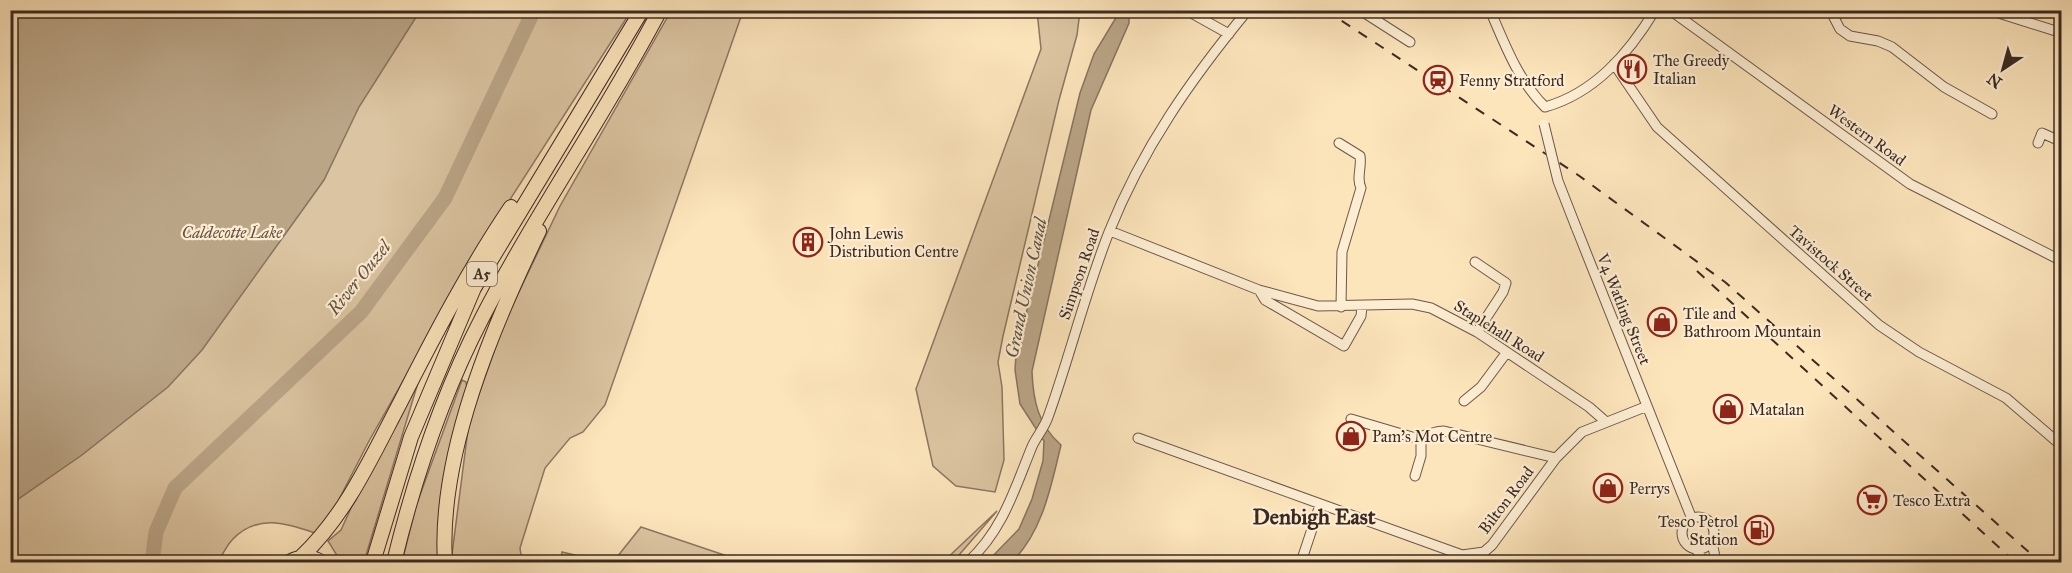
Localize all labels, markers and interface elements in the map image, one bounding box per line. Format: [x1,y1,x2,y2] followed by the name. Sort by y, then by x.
[1973,39,2033,99] north arrow
[1653,51,1730,88] place label: The Greedy Italian
[1616,53,1648,85] restaurant icon: The Greedy Italian
[1422,64,1454,96] station icon: Fenny Stratford
[1983,69,2006,92] text: N
[1459,71,1564,90] place label: Fenny Stratford
[1824,100,1910,170] street label: Western Road
[1000,214,1052,360] water label: Grand Union Canal
[1785,221,1877,305] street label: Tavistock Street
[182,223,283,242] park label: Caldecotte Lake
[827,224,959,261] place label: John Lewis Distribution Centre
[792,226,824,258] building icon: John Lewis Distribution Centre
[1055,226,1103,322] street label: Simpson Road
[322,235,397,320] water label: River Ouzel
[1592,250,1655,368] street label: V4 Watling Street
[467,262,497,286] road number: A5
[1451,296,1547,366] street label: Staplehall Road
[1683,304,1821,341] place label: Tile and Bathroom Mountain
[1646,306,1678,338] shop icon: Tile and Bathroom Mountain
[1712,393,1744,425] shop icon: Matalan
[1749,400,1805,419] place label: Matalan
[1335,420,1367,452] shop icon: Pam's Mot Centre
[1372,427,1493,446] place label: Pam's Mot Centre
[1475,463,1537,537] street label: Bilton Road
[1592,472,1624,504] shop icon: Perrys
[1629,479,1670,498] place label: Perrys
[1856,484,1888,516] supermarket icon: Tesco Extra
[1893,491,1971,510] place label: Tesco Extra
[1252,503,1376,530] district label: Denbigh East
[1658,512,1739,549] place label: Tesco Petrol Station
[1743,514,1775,546] fuel station icon: Tesco Petrol Station

